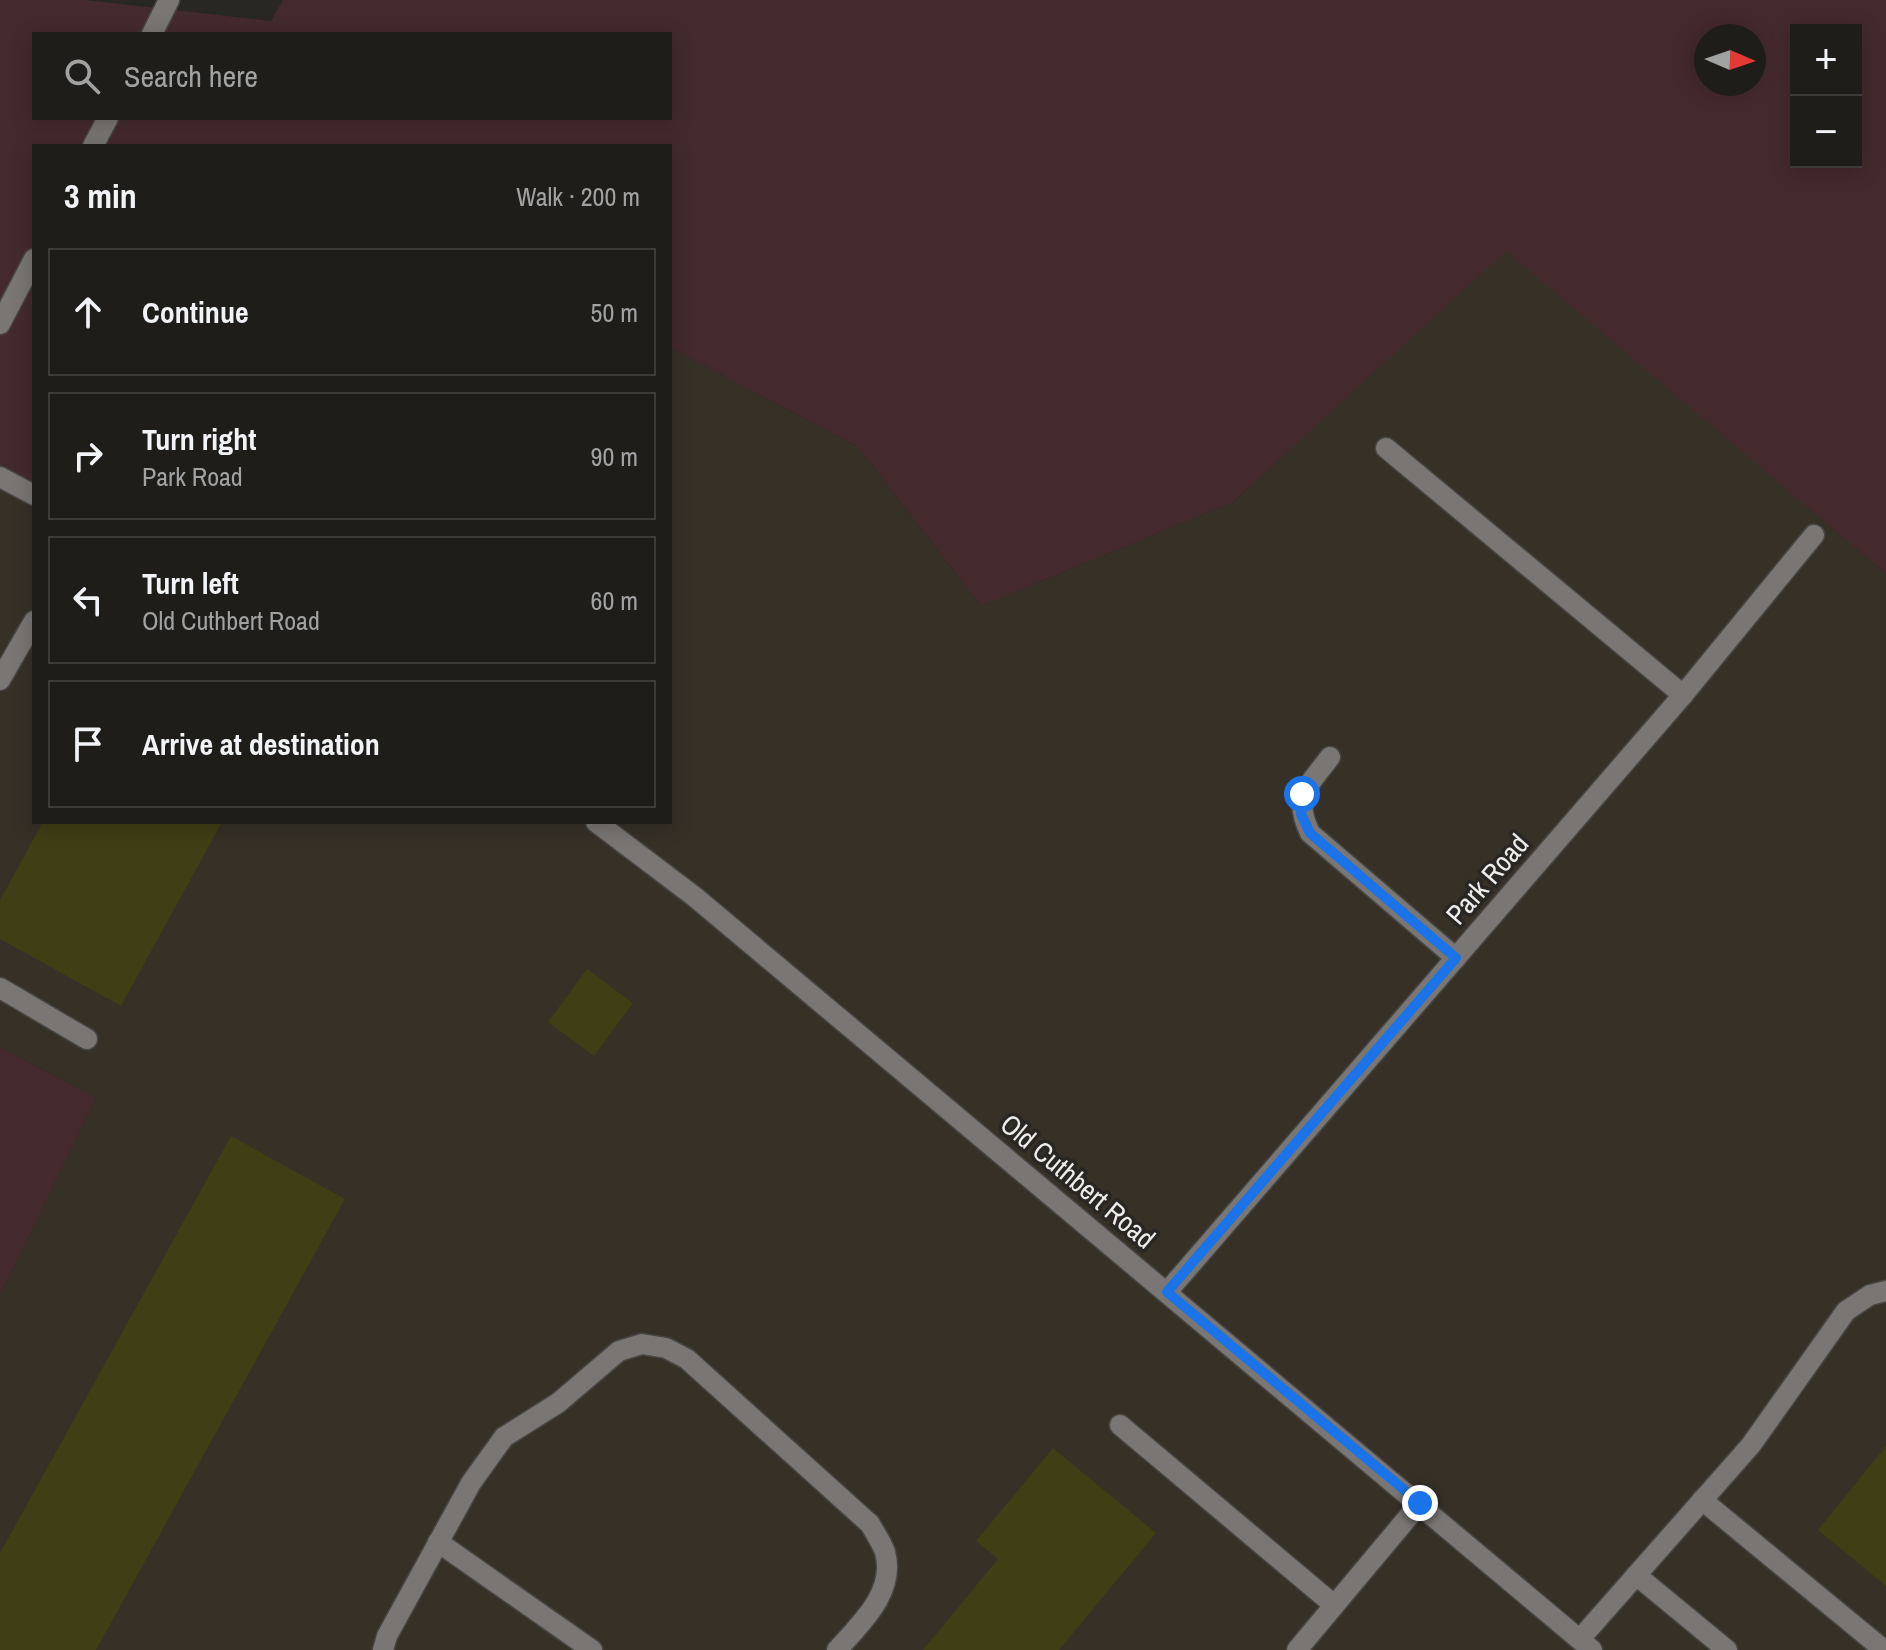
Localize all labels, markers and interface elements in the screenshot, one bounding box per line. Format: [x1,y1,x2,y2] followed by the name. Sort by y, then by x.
[1694,24,1766,96] north arrow
[1790,24,1862,168] map controls
[1790,24,1862,96] button: +
[32,32,672,120] search box
[60,54,104,98] icon: search
[124,56,258,96] text: Search here
[1790,96,1862,168] button: −
[64,173,137,219] text: 3 min
[516,179,640,214] text: Walk · 200 m
[66,290,110,334] icon: ahead
[142,292,249,332] text: Continue
[591,295,638,330] text: 50 m
[142,419,256,459] text: Turn right
[66,434,110,478] icon: right
[591,439,638,474] text: 90 m
[142,459,243,494] text: Park Road
[142,563,239,603] text: Turn left
[66,578,110,622] icon: left
[591,583,638,618] text: 60 m
[142,603,320,638] text: Old Cuthbert Road
[66,722,110,766] icon: arrive
[142,724,380,764] text: Arrive at destination
[1284,776,1320,812] route start
[1437,826,1537,932] street label: Park Road
[992,1105,1164,1257] street label: Old Cuthbert Road
[1402,1485,1438,1521] route end

